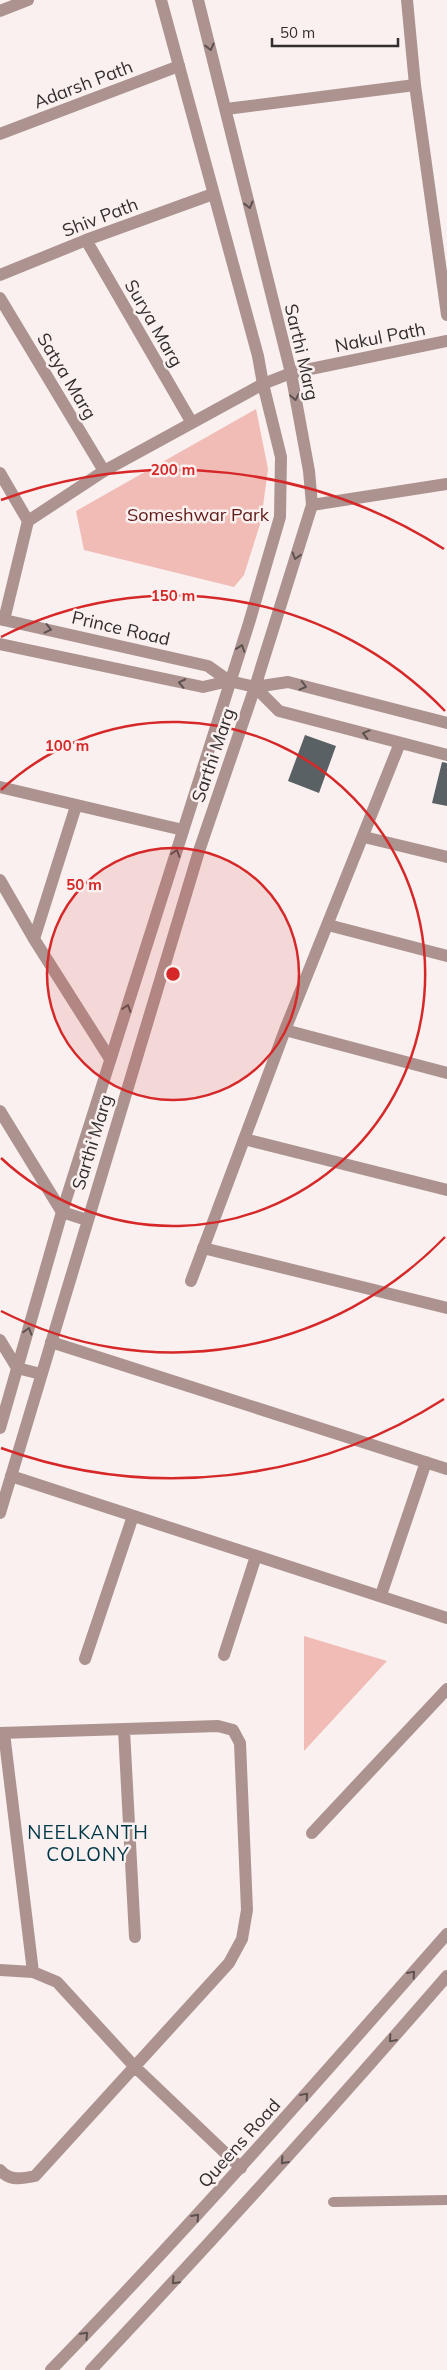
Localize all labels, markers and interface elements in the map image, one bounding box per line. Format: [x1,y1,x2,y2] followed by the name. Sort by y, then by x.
[272,15,398,47] scale bar
[280,23,315,42] text: 50 m
[204,43,215,52] one-way arrow
[30,55,136,113] street label: Adarsh Path
[59,192,141,242] street label: Shiv Path
[243,201,254,210] one-way arrow
[120,275,188,371] street label: Surya Marg
[280,301,324,403] street label: Sarthi Marg
[333,317,427,357] street label: Nakul Path
[32,329,102,423] street label: Satya Marg
[290,393,300,401] one-way arrow
[151,460,195,479] text: 200 m
[127,503,270,526] park label: Someshwar Park
[291,551,301,559] one-way arrow
[151,586,195,605] text: 150 m
[70,606,172,650] street label: Prince Road
[43,623,52,634] one-way arrow
[235,644,245,653] one-way arrow
[177,678,186,689] one-way arrow
[298,680,307,691] one-way arrow
[186,705,240,805] street label: Sarthi Marg
[362,729,370,740] one-way arrow
[45,736,89,755] text: 100 m
[170,849,180,858] one-way arrow
[66,875,102,894] text: 50 m
[164,965,182,983] centre of rings
[121,1004,131,1012] one-way arrow
[67,1092,117,1192] street label: Sarthi Marg
[22,1326,33,1335] one-way arrow
[27,1820,149,1866] district label: NEELKANTH COLONY
[406,1970,415,1979] one-way arrow
[389,2034,398,2043] one-way arrow
[299,2092,308,2101] one-way arrow
[193,2094,285,2192] street label: Queens Road
[281,2155,290,2164] one-way arrow
[190,2213,199,2222] one-way arrow
[172,2275,181,2284] one-way arrow
[79,2332,88,2341] one-way arrow

